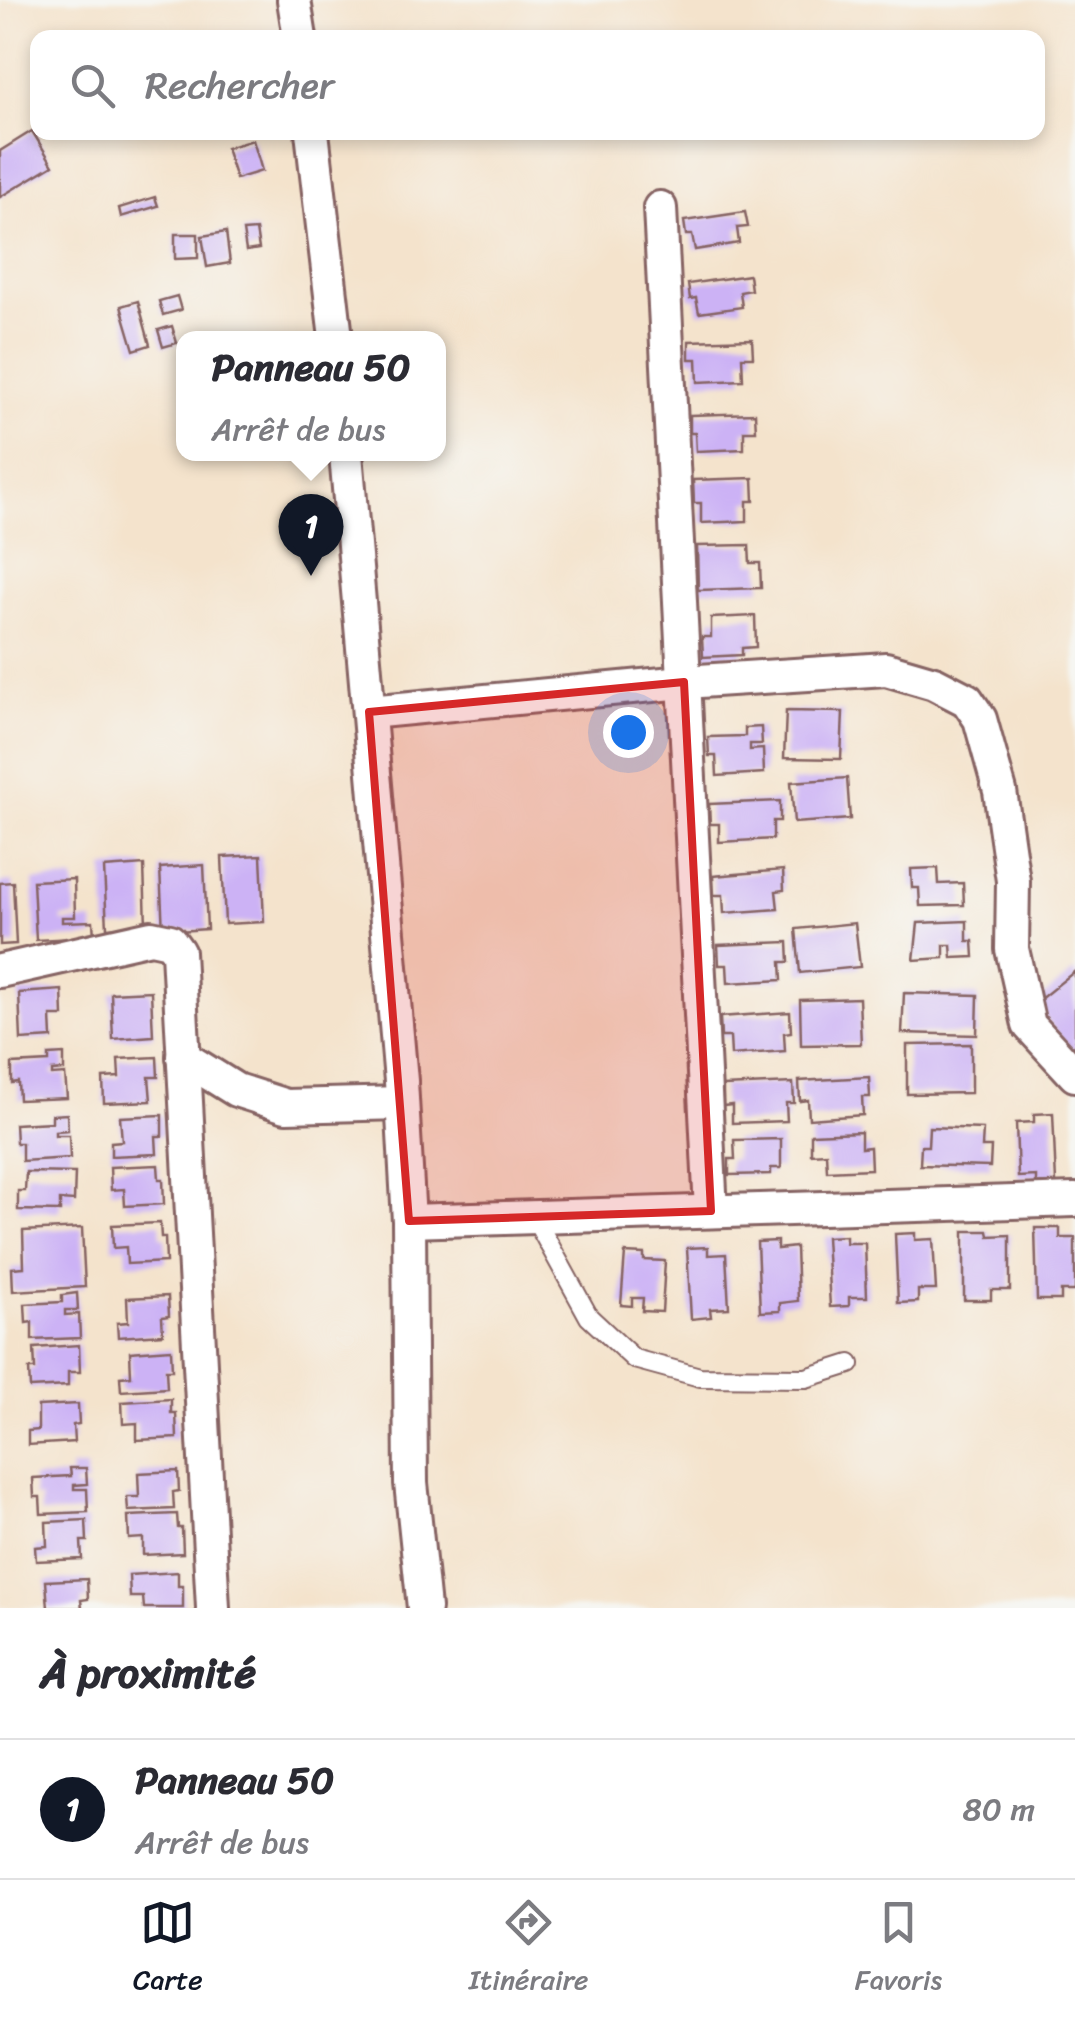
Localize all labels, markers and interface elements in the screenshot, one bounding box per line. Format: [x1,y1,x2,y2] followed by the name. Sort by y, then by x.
[30,30,1045,140] search box
[145,52,334,119] text: Rechercher
[65,58,120,113] icon: search
[176,331,446,461] popup
[211,334,411,401] text: Panneau 50
[211,401,385,458] text: Arrêt de bus
[278,494,344,576] pin: 1
[603,707,654,758] your location
[40,1636,256,1710] text: À proximité
[135,1747,334,1814] text: Panneau 50
[66,1781,79,1838] text: 1
[963,1781,1035,1838] text: 80 m
[135,1814,309,1871] text: Arrêt de bus
[133,1895,203,2004] tab: Carte
[469,1895,589,2004] tab: Itinéraire
[855,1895,942,2004] tab: Favoris

